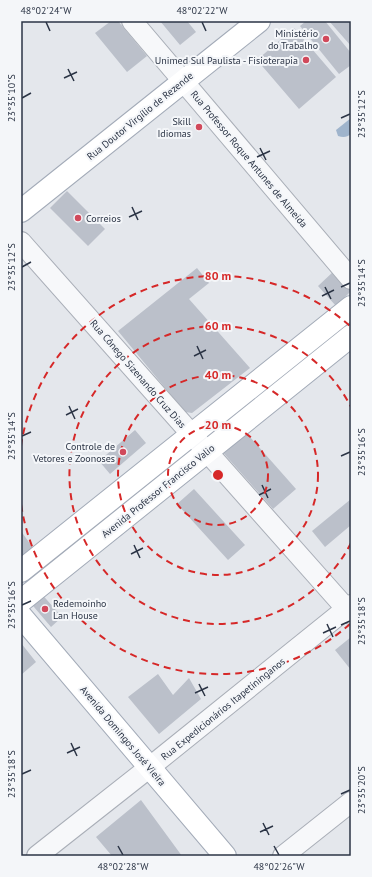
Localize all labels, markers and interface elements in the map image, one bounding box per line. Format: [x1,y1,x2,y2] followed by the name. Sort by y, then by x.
[20,4,72,17] text: 48°02'24"W
[176,4,228,17] text: 48°02'22"W
[268,27,318,52] place label: Ministério do Trabalho
[321,34,331,44] marker: Ministério do Trabalho
[155,54,298,67] place label: Unimed Sul Paulista - Fisioterapia
[301,55,311,65] marker: Unimed Sul Paulista - Fisioterapia
[84,69,196,163] street label: Rua Doutor Virgílio de Rezende
[5,74,18,122] text: 23°35'10"S
[188,88,310,230] street label: Rua Professor Roque Antunes de Almeida
[355,90,368,138] text: 23°35'12"S
[157,115,191,140] place label: Skill Idiomas
[194,122,204,132] marker: Skill Idiomas
[86,212,121,225] place label: Correios
[73,213,83,223] marker: Correios
[5,243,18,291] text: 23°35'12"S
[355,259,368,307] text: 23°35'14"S
[205,268,231,283] text: 80 m
[87,317,189,431] street label: Rua Cônego Sizenando Cruz Dias
[205,318,231,333] text: 60 m
[205,367,231,382] text: 40 m
[5,412,18,460] text: 23°35'14"S
[205,417,231,432] text: 20 m
[355,428,368,476] text: 23°35'16"S
[32,440,115,465] place label: Controle de Vetores e Zoonoses
[99,441,217,541] street label: Avenida Professor Francisco Valio
[118,447,128,457] marker: Controle de Vetores e Zoonoses
[211,468,225,482] centre of rings
[5,581,18,629] text: 23°35'16"S
[53,597,106,622] place label: Redemoinho Lan House
[355,597,368,645] text: 23°35'18"S
[40,604,50,614] marker: Redemoinho Lan House
[158,655,288,763] street label: Rua Expedicionários Itapetininganos
[77,683,169,789] street label: Avenida Domingos José Vieira
[5,750,18,798] text: 23°35'18"S
[355,766,368,814] text: 23°35'20"S
[97,860,149,873] text: 48°02'28"W
[253,860,305,873] text: 48°02'26"W

